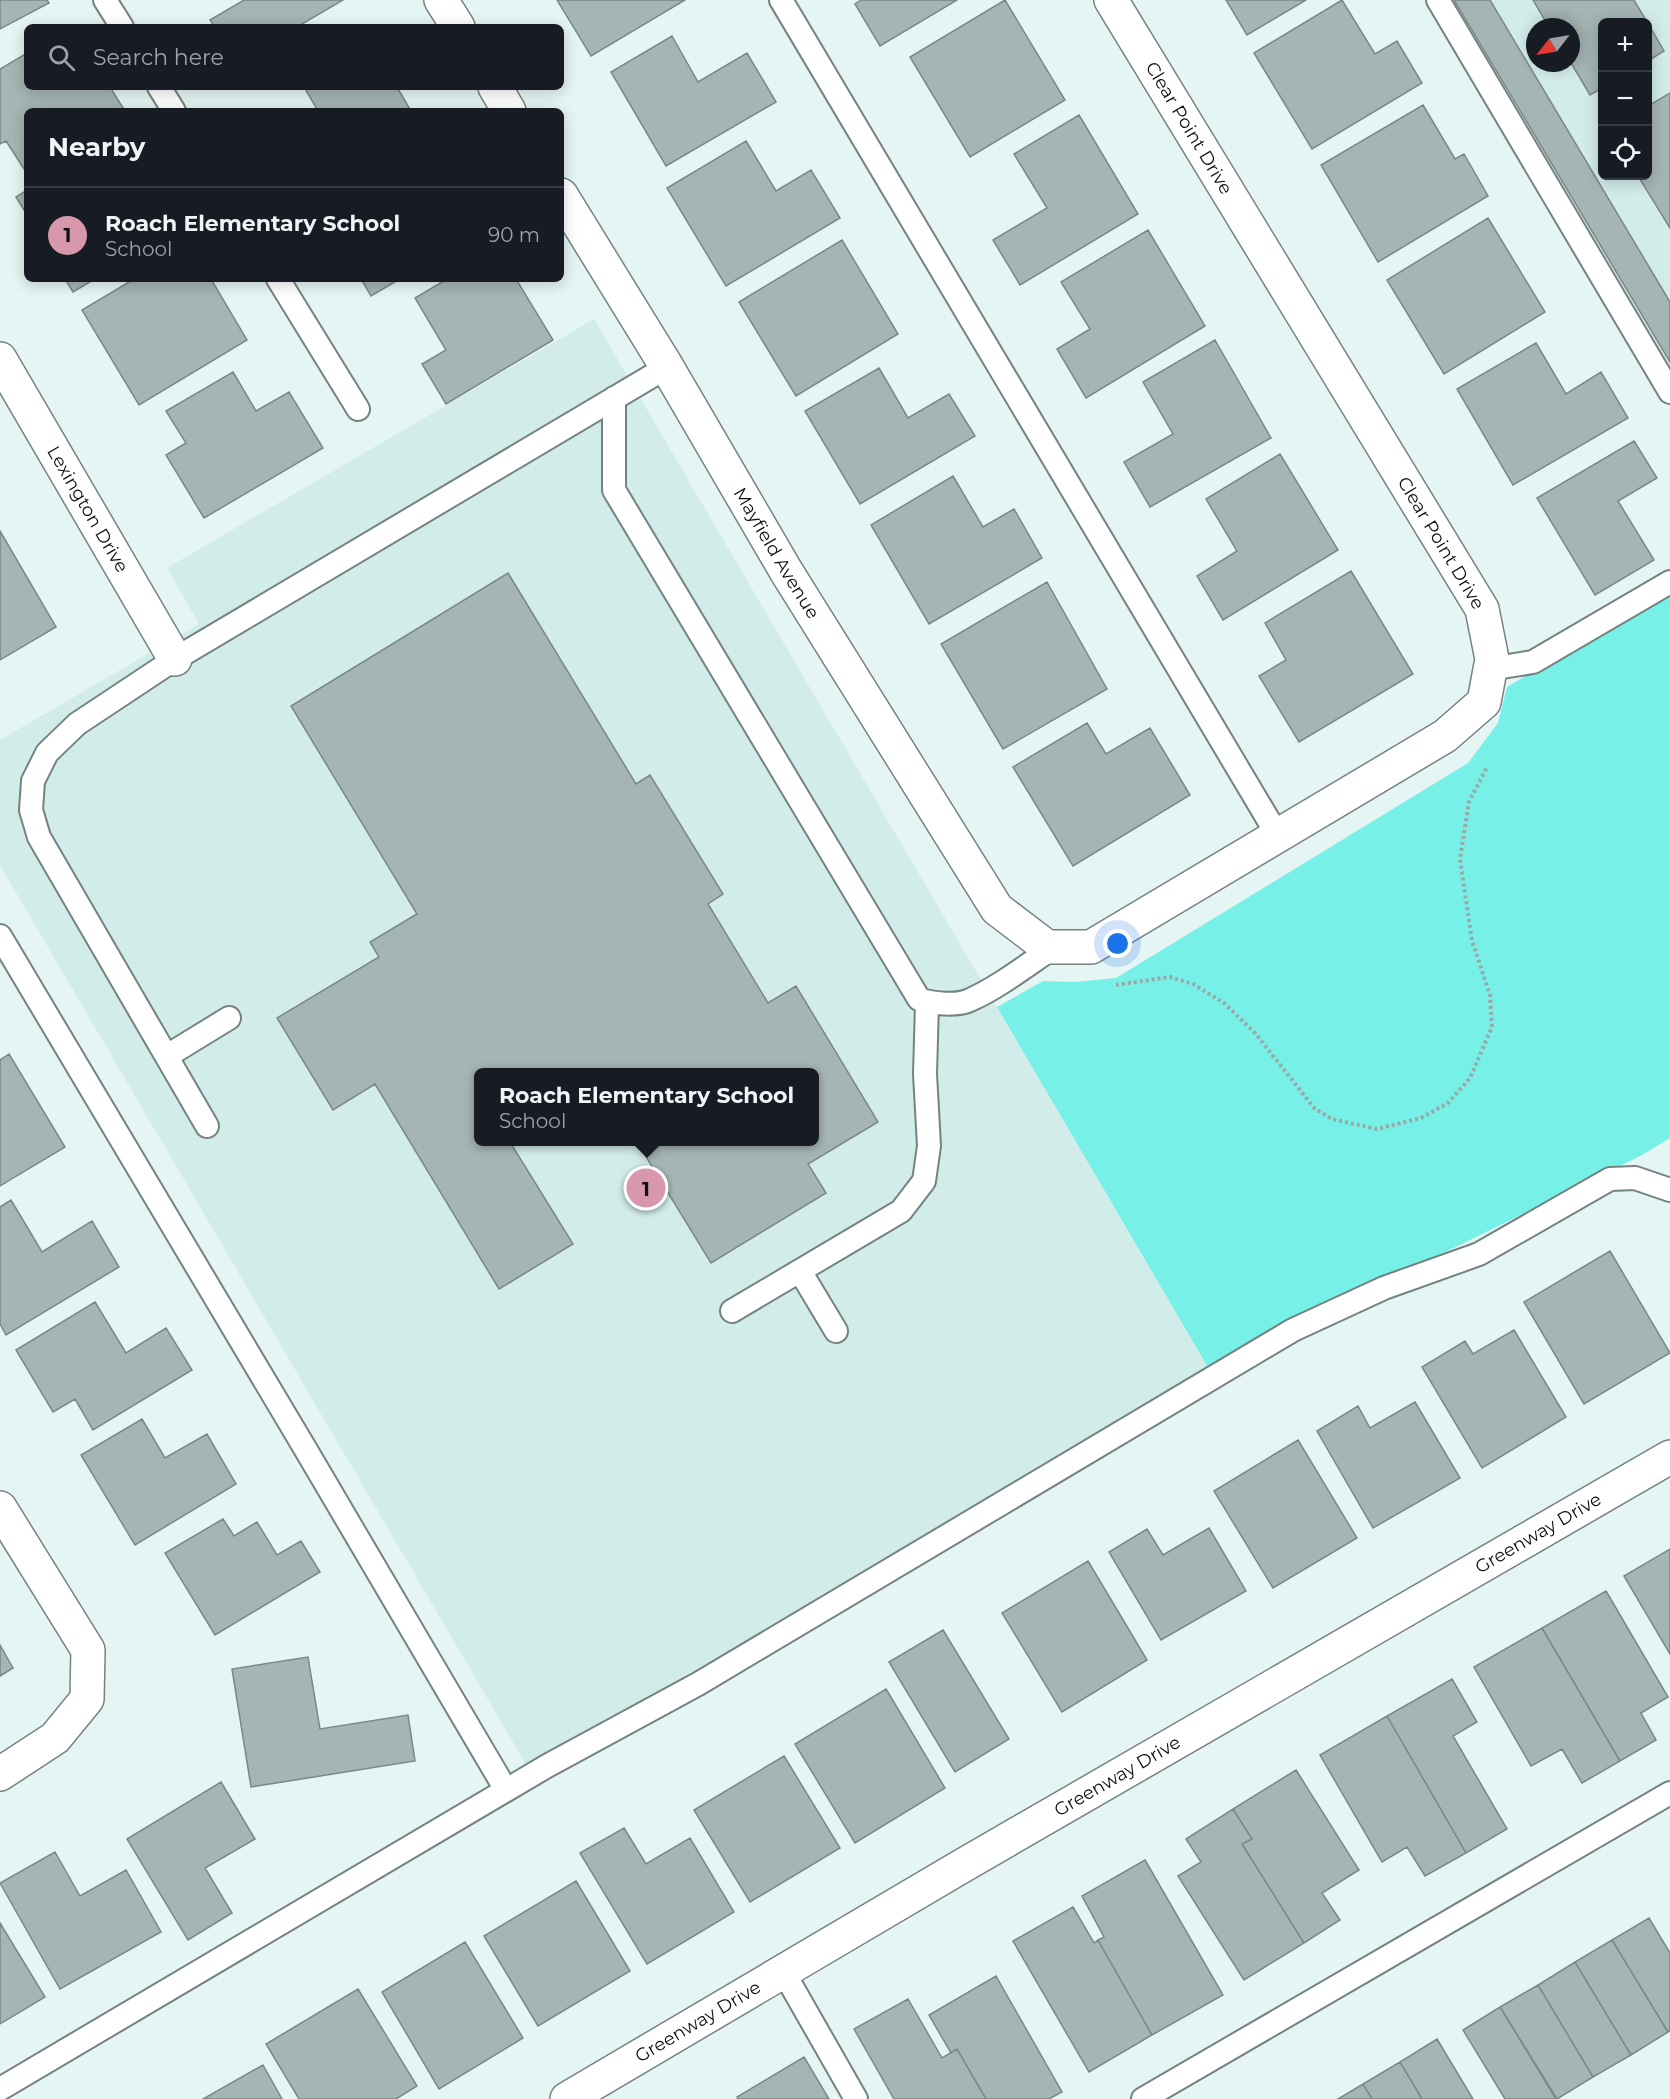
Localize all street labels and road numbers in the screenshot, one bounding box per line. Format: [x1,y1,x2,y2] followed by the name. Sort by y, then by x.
[1141,58,1237,198] street label: Clear Point Drive
[42,442,133,576] street label: Lexington Drive
[1393,473,1489,613] street label: Clear Point Drive
[729,484,824,623] street label: Mayfield Avenue
[1471,1488,1605,1578] street label: Greenway Drive
[1050,1731,1184,1821] street label: Greenway Drive
[631,1976,765,2067] street label: Greenway Drive

